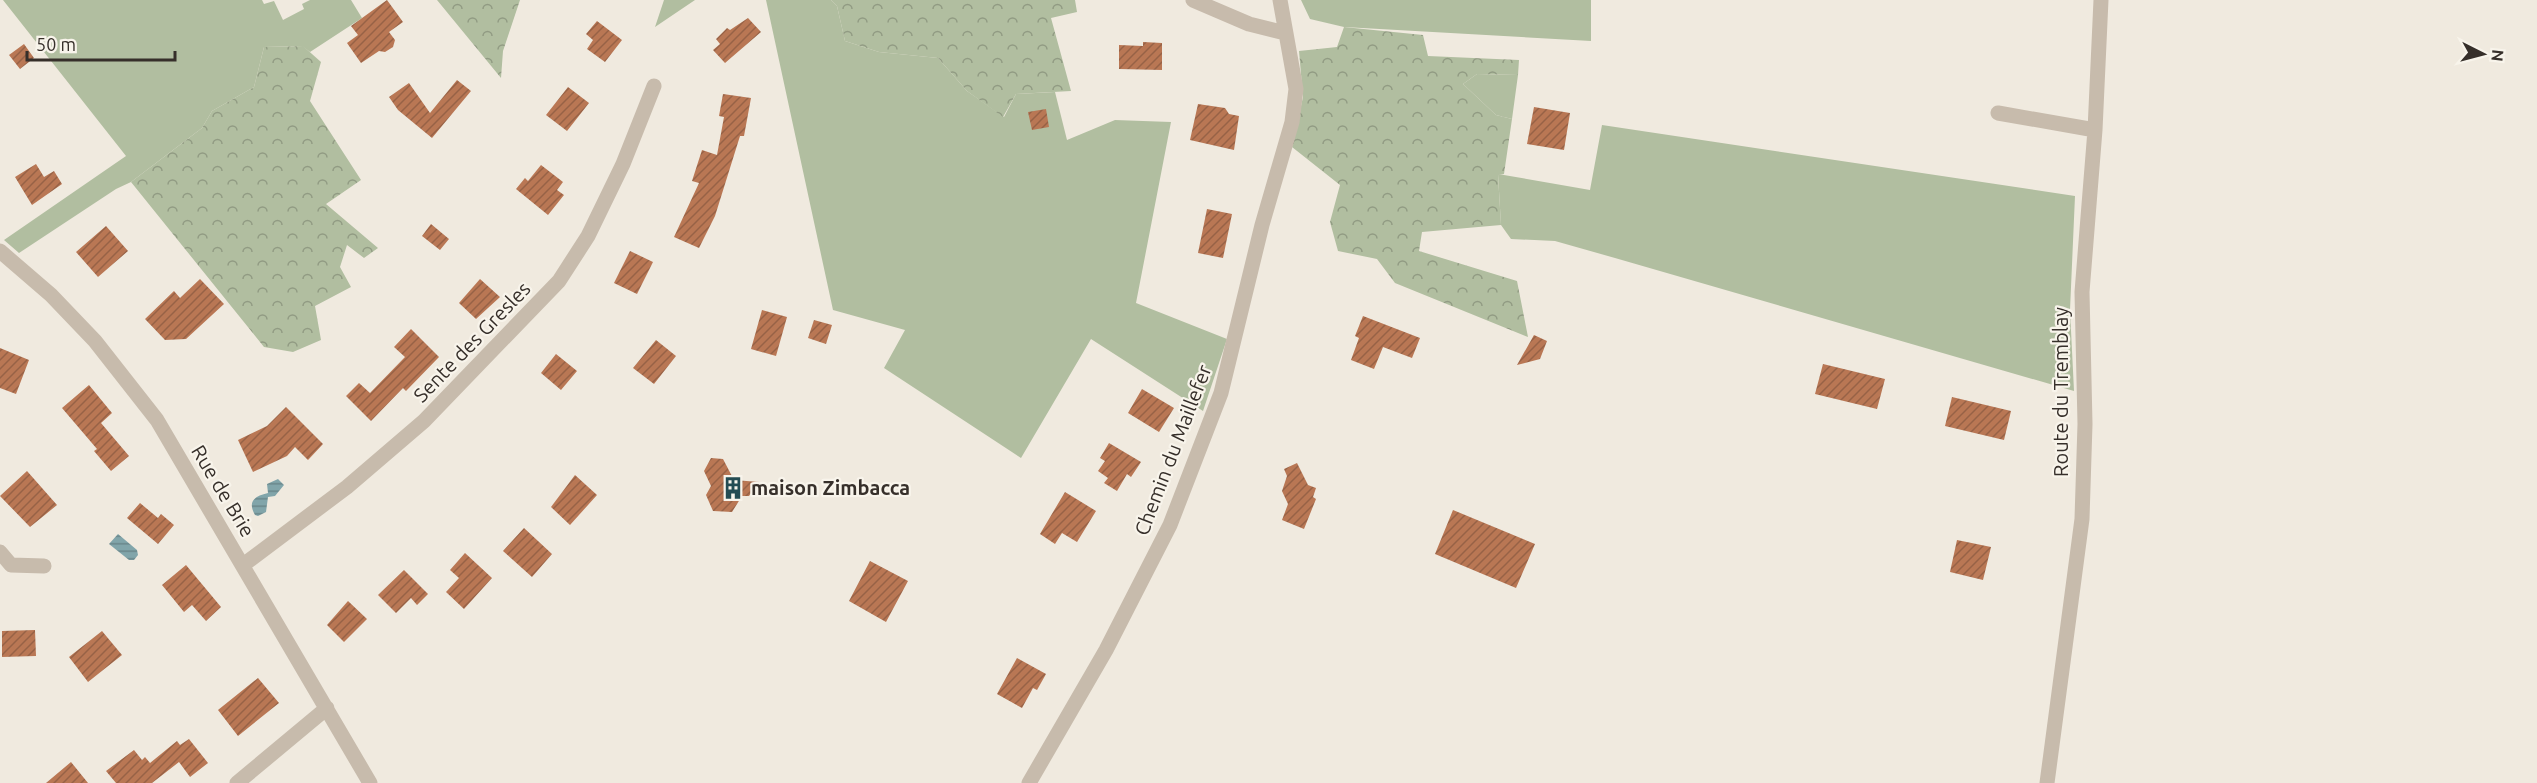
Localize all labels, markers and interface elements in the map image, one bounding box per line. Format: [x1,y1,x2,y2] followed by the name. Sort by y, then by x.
[27,24,176,62] scale bar
[2453,24,2513,84] north arrow
[36,34,76,54] text: 50 m
[2488,49,2507,62] text: N
[409,277,535,406] street label: Sente des Gresles
[2049,307,2072,477] street label: Route du Tremblay
[1129,361,1216,538] street label: Chemin du Maillefer
[187,441,260,541] street label: Rue de Brie
[720,475,746,501] building icon: maison Zimbacca
[751,476,910,499] place label: maison Zimbacca

